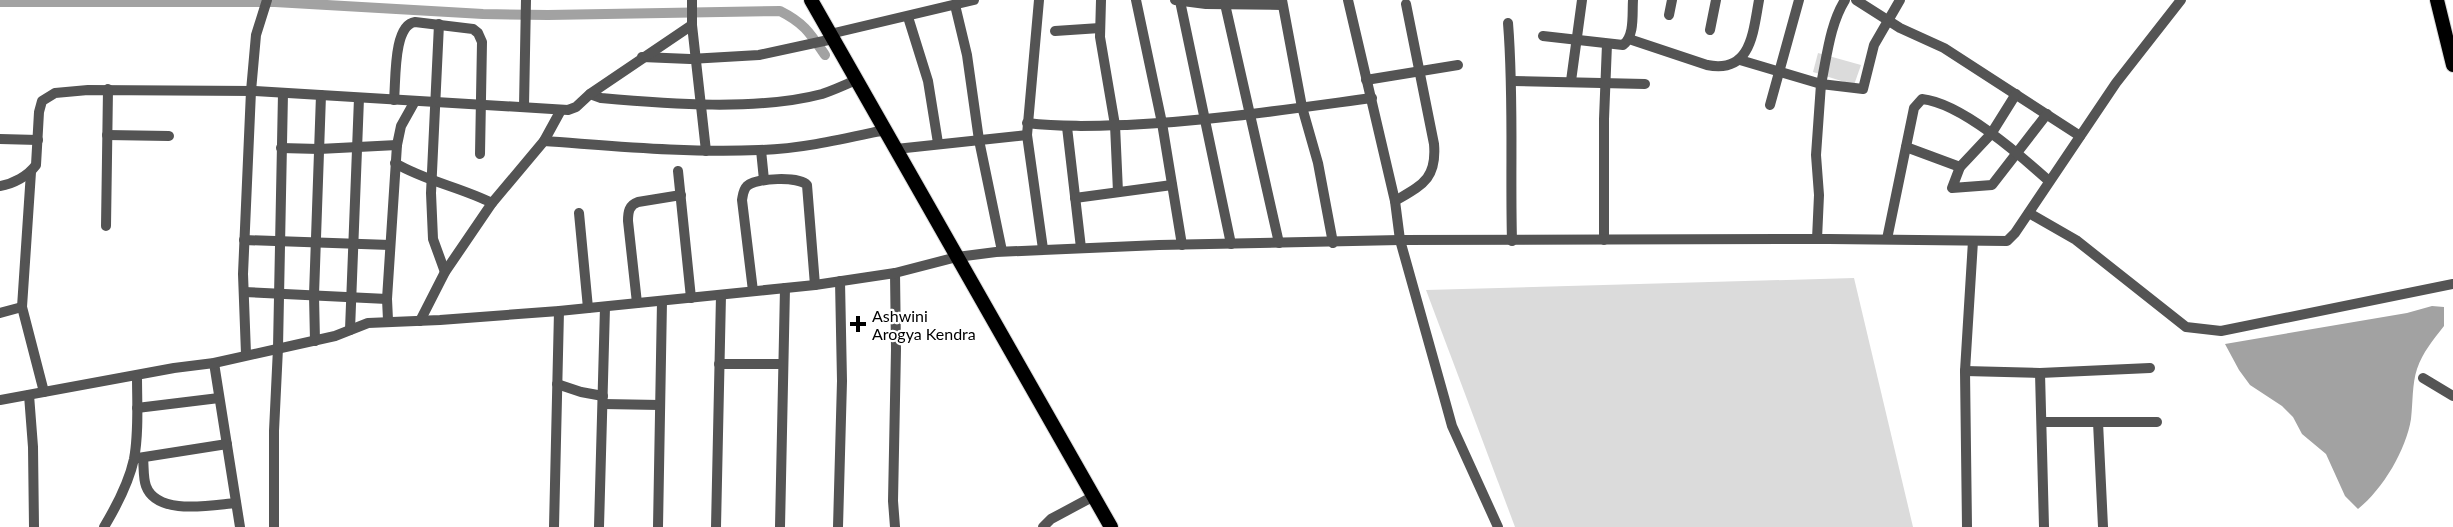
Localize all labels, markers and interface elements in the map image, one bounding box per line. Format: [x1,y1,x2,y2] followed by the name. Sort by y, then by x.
[872,306,976,343] place label: Ashwini Arogya Kendra
[849,315,867,333] marker: Ashwini Arogya Kendra

